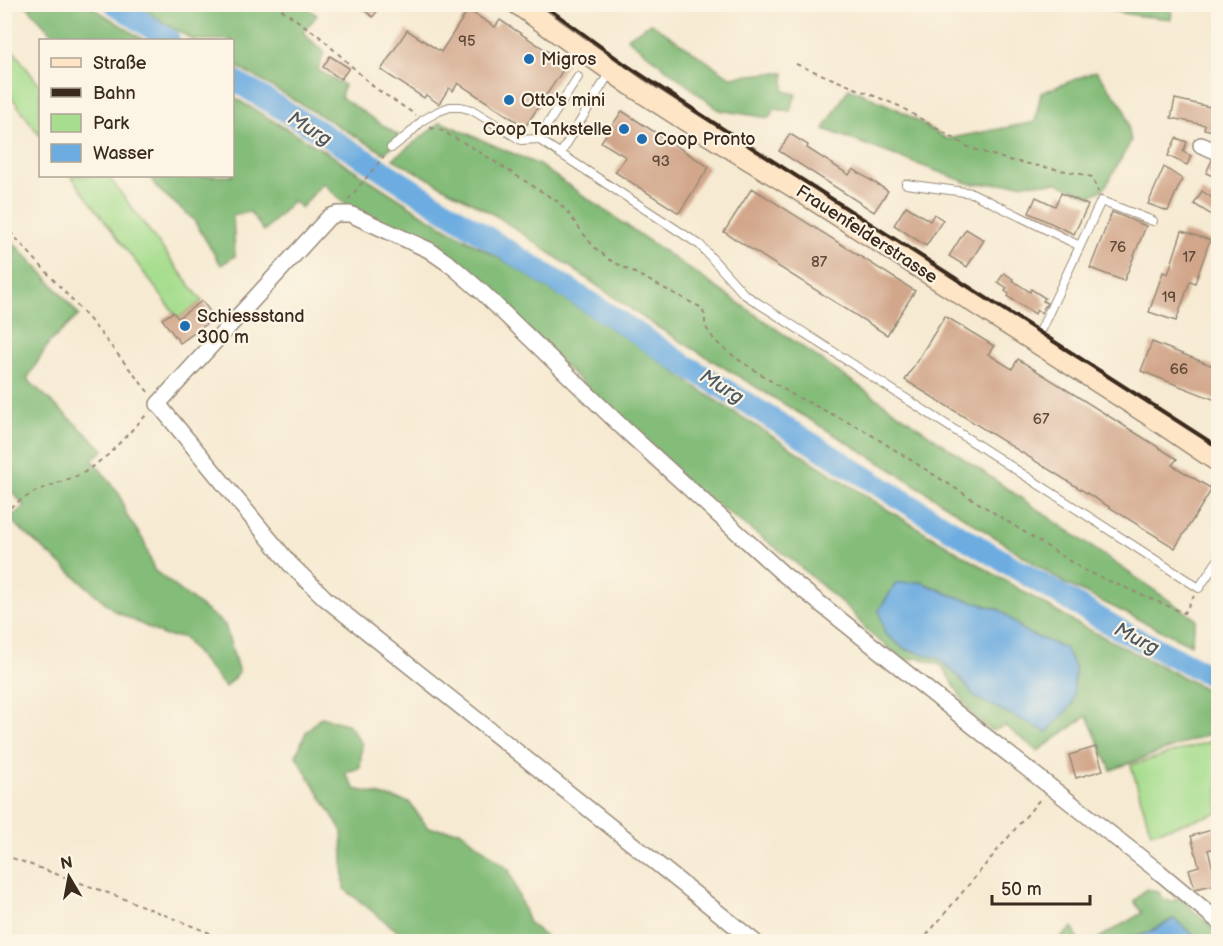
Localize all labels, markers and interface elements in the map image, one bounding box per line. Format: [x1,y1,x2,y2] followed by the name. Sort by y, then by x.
[458,32,476,51] house number: 95
[39,39,234,177] legend
[541,49,596,70] place label: Migros
[522,52,536,66] marker: Migros
[93,53,147,74] text: Straße
[93,83,136,104] text: Bahn
[521,90,605,111] place label: Otto's mini
[502,93,516,107] marker: Otto's mini
[283,106,336,151] water label: Murg
[93,113,129,134] text: Park
[483,119,612,140] place label: Coop Tankstelle
[617,122,631,136] marker: Coop Tankstelle
[654,129,756,150] place label: Coop Pronto
[635,132,649,146] marker: Coop Pronto
[93,143,154,164] text: Wasser
[652,152,670,171] house number: 93
[792,181,942,288] street label: Frauenfelderstrasse
[1110,238,1126,257] house number: 76
[1182,248,1196,267] house number: 17
[811,253,828,272] house number: 87
[1162,288,1176,307] house number: 19
[197,306,305,348] place label: Schiessstand 300 m
[178,319,192,333] marker: Schiessstand 300 m
[1170,360,1188,379] house number: 66
[695,364,748,409] water label: Murg
[1033,410,1050,429] house number: 67
[1110,618,1163,660] water label: Murg
[39,847,99,907] north arrow
[59,853,74,874] text: N
[992,868,1090,906] scale bar
[1001,879,1042,900] text: 50 m

